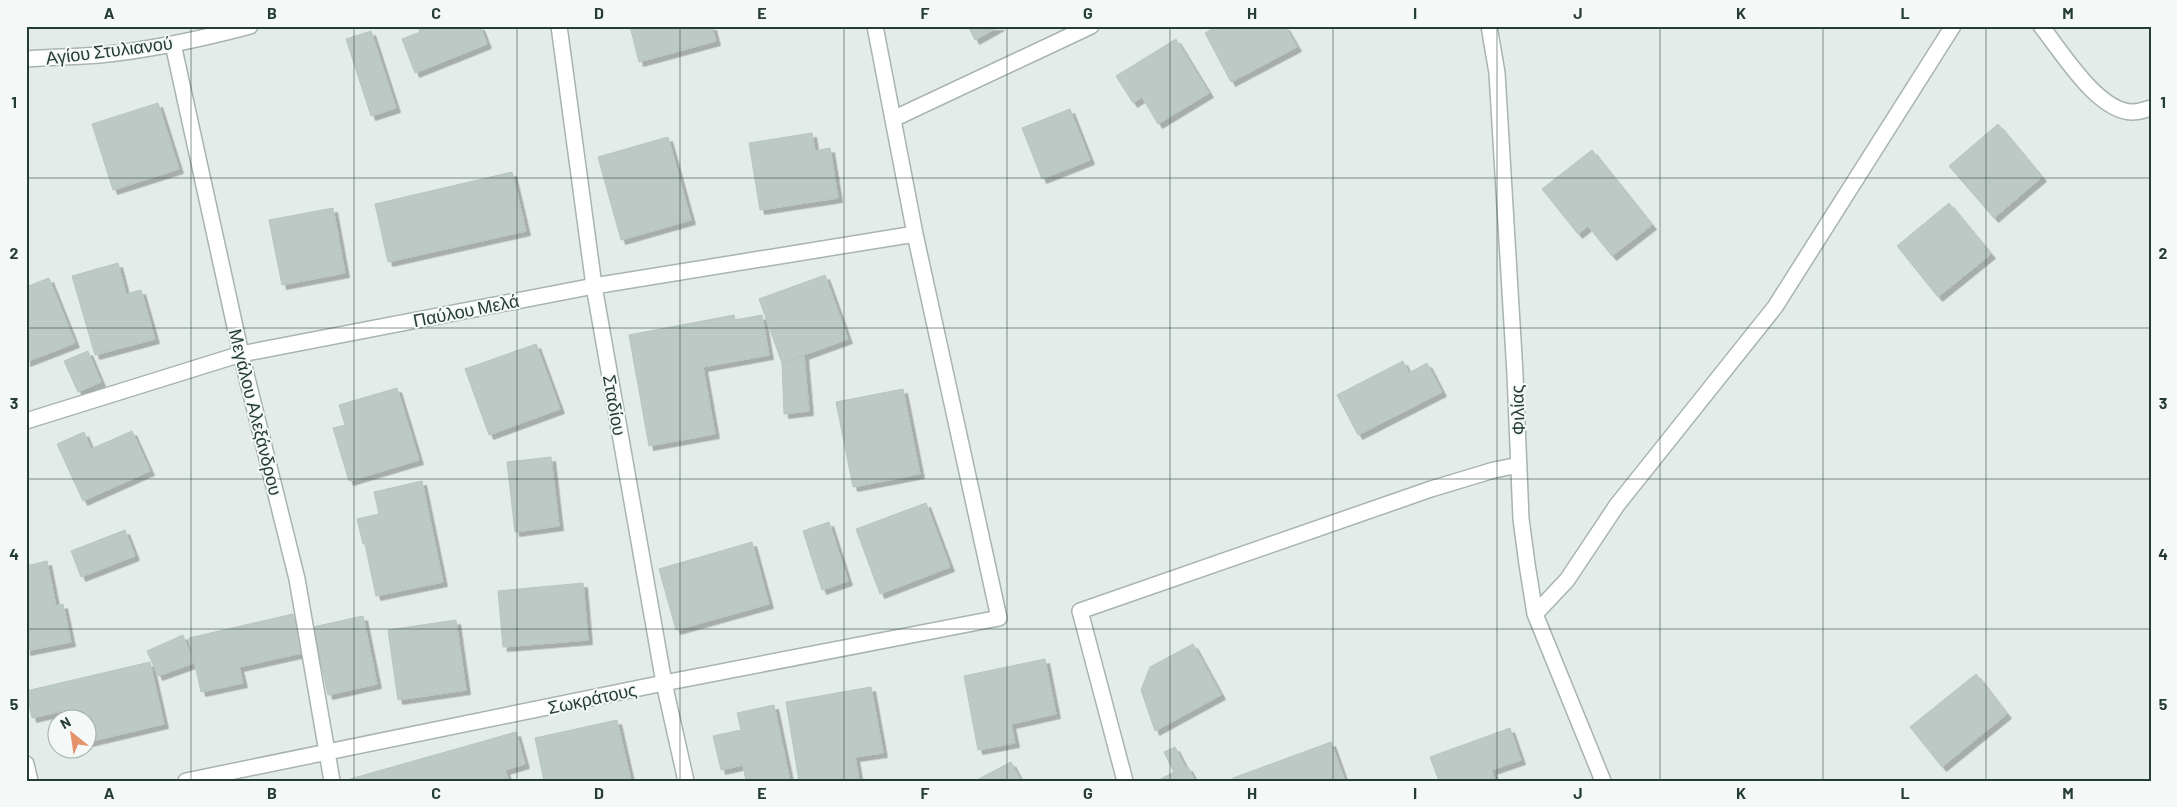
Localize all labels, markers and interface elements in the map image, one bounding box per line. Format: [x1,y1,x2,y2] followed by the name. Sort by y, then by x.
[104,3,115,22] text: A
[267,3,277,22] text: B
[431,3,441,22] text: C
[594,3,604,22] text: D
[757,3,767,22] text: E
[921,3,930,22] text: F
[1083,3,1093,22] text: G
[1247,3,1257,22] text: H
[1413,3,1417,22] text: I
[1573,3,1583,22] text: J
[1736,3,1746,22] text: K
[1900,3,1910,22] text: L
[2062,3,2074,22] text: M
[44,31,174,69] street label: Αγίου Στυλιανού
[11,92,17,111] text: 1
[2160,92,2166,111] text: 1
[10,243,19,262] text: 2
[2159,243,2168,262] text: 2
[411,289,521,331] street label: Παύλου Μελά
[225,327,287,497] street label: Μεγάλου Αλεξάνδρου
[599,373,631,437] street label: Σταδίου
[1505,384,1529,436] street label: Φιλίας
[10,393,18,412] text: 3
[2159,393,2167,412] text: 3
[9,544,19,563] text: 4
[2158,544,2168,563] text: 4
[546,678,639,718] street label: Σωκράτους
[10,694,19,713] text: 5
[2159,694,2168,713] text: 5
[48,710,98,760] north arrow
[57,713,74,732] text: N
[104,783,115,802] text: A
[267,783,277,802] text: B
[431,783,441,802] text: C
[594,783,604,802] text: D
[757,783,767,802] text: E
[921,783,930,802] text: F
[1083,783,1093,802] text: G
[1247,783,1257,802] text: H
[1413,783,1417,802] text: I
[1573,783,1583,802] text: J
[1736,783,1746,802] text: K
[1900,783,1910,802] text: L
[2062,783,2074,802] text: M

